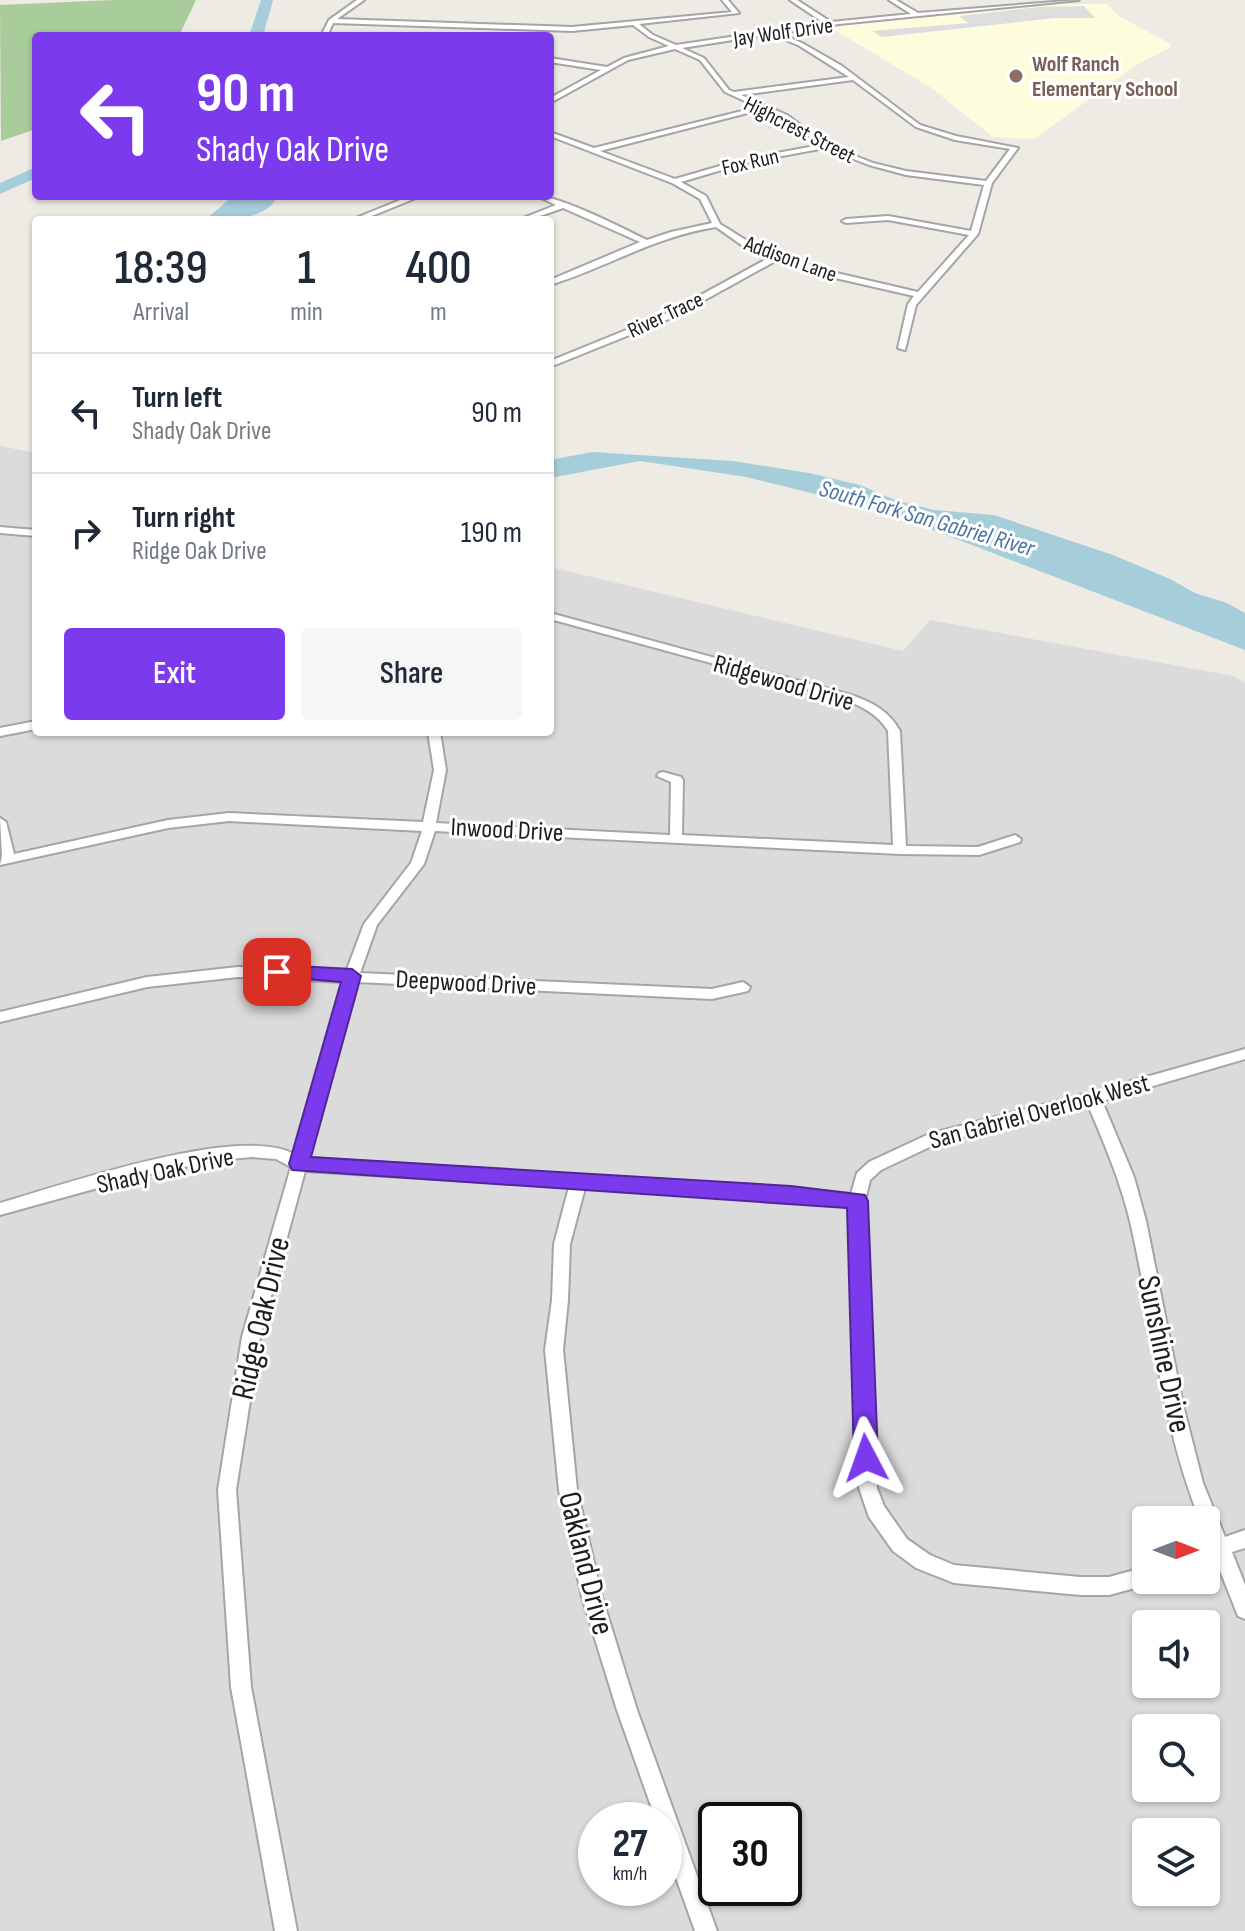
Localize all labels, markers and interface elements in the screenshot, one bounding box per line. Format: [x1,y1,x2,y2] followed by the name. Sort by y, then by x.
[731,12,835,53] street label: Jay Wolf Drive
[1032,51,1178,103] place label: Wolf Ranch Elementary School
[196,61,295,128] text: 90 m
[64,64,168,168] icon: left
[1007,67,1025,85] marker: Wolf Ranch Elementary School
[739,91,860,170] street label: Highcrest Street
[196,129,389,172] text: Shady Oak Drive
[719,143,781,182] street label: Fox Run
[740,230,840,289] street label: Addison Lane
[115,240,208,297] text: 18:39
[298,240,316,297] text: 1
[406,240,471,297] text: 400
[623,286,708,345] street label: River Trace
[133,297,189,328] text: Arrival
[290,297,323,328] text: min
[430,297,447,328] text: m
[132,380,222,416] text: Turn left
[64,391,108,435] icon: left
[471,395,522,431] text: 90 m
[132,416,271,447] text: Shady Oak Drive
[816,474,1039,563] water label: South Fork San Gabriel River
[132,500,235,536] text: Turn right
[64,511,108,555] icon: right
[461,515,522,551] text: 190 m
[132,536,267,567] text: Ridge Oak Drive
[64,628,285,720] button: Exit
[301,628,522,720] button: Share
[710,649,857,718] street label: Ridgewood Drive
[450,812,564,849] street label: Inwood Drive
[243,938,311,1006] pin
[255,950,299,994] icon: arrive
[395,964,537,1003] street label: Deepwood Drive
[926,1068,1153,1157] street label: San Gabriel Overlook West
[94,1142,237,1201] street label: Shady Oak Drive
[224,1233,299,1403] street label: Ridge Oak Drive
[1128,1272,1199,1436] street label: Sunshine Drive
[824,1416,908,1500] position arrow
[549,1488,622,1639] street label: Oakland Drive
[1132,1506,1220,1594] north arrow
[1132,1506,1220,1906] map controls
[1132,1610,1220,1698] button: sound
[1132,1714,1220,1802] button: search
[698,1802,802,1906] speed limit sign: 30
[1132,1818,1220,1906] button: layers
[613,1820,647,1868] text: 27
[613,1862,647,1886] text: km/h

